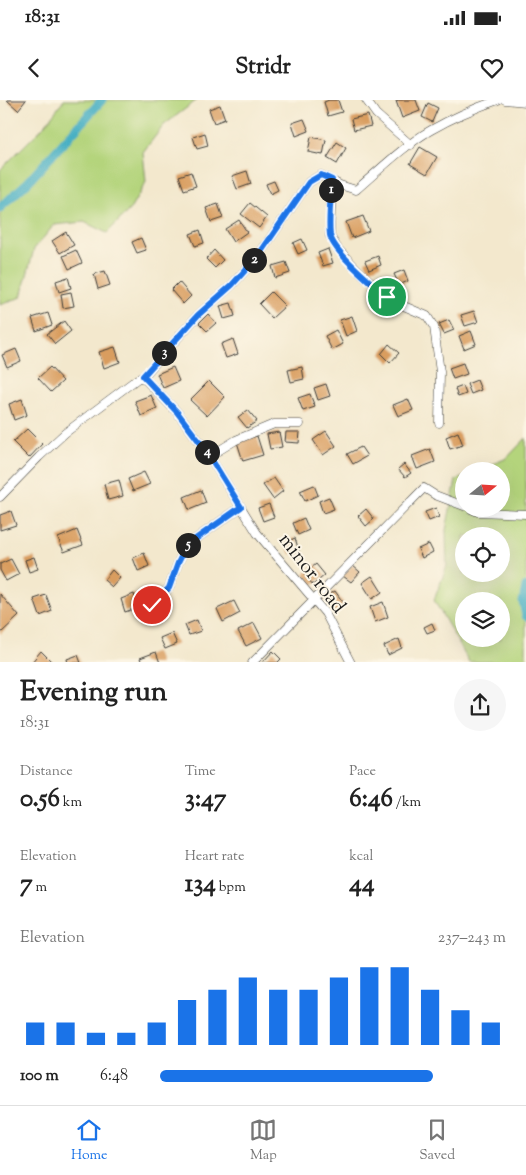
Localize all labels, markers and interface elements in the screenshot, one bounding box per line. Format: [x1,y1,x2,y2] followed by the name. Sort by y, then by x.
[25,4,60,31] text: 18:31
[235,52,291,84] text: Stridr
[20,54,48,82] icon: back
[478,54,506,82] icon: heart
[318,178,344,202] pin: 1
[329,180,334,200] text: 1
[242,248,266,272] pin: 2
[251,250,258,270] text: 2
[366,276,408,318] pin
[373,283,401,311] icon: arrive
[152,340,176,366] pin: 3
[162,343,167,363] text: 3
[194,440,220,464] pin: 4
[204,442,211,462] text: 4
[455,462,510,518] north arrow
[455,462,510,647] map controls
[455,527,510,582] button: locate
[270,528,352,620] street label: minor road
[176,532,200,558] pin: 5
[186,535,191,555] text: 5
[131,584,173,626] pin
[138,591,166,619] icon: check
[455,592,510,647] button: layers
[20,673,167,713] text: Evening run
[454,679,506,731] button: share
[20,712,50,735] text: 18:31
[20,762,73,782] text: Distance
[185,762,216,782] text: Time
[349,762,376,782] text: Pace
[20,782,60,818] text: 0.56
[185,782,226,818] text: 3:47
[349,782,393,818] text: 6:46
[60,793,82,813] text: km
[393,793,421,813] text: /km
[20,847,77,867] text: Elevation
[185,847,244,867] text: Heart rate
[349,847,373,867] text: kcal
[20,867,33,903] text: 7
[185,867,216,903] text: 134
[349,867,375,903] text: 44
[33,878,47,898] text: m
[216,878,246,898] text: bpm
[20,927,85,950] text: Elevation
[438,927,506,950] text: 237–243 m
[20,1065,59,1088] text: 100 m
[100,1065,128,1088] text: 6:48
[71,1116,108,1166] tab: Home
[249,1116,277,1166] tab: Map
[419,1116,455,1166] tab: Saved

